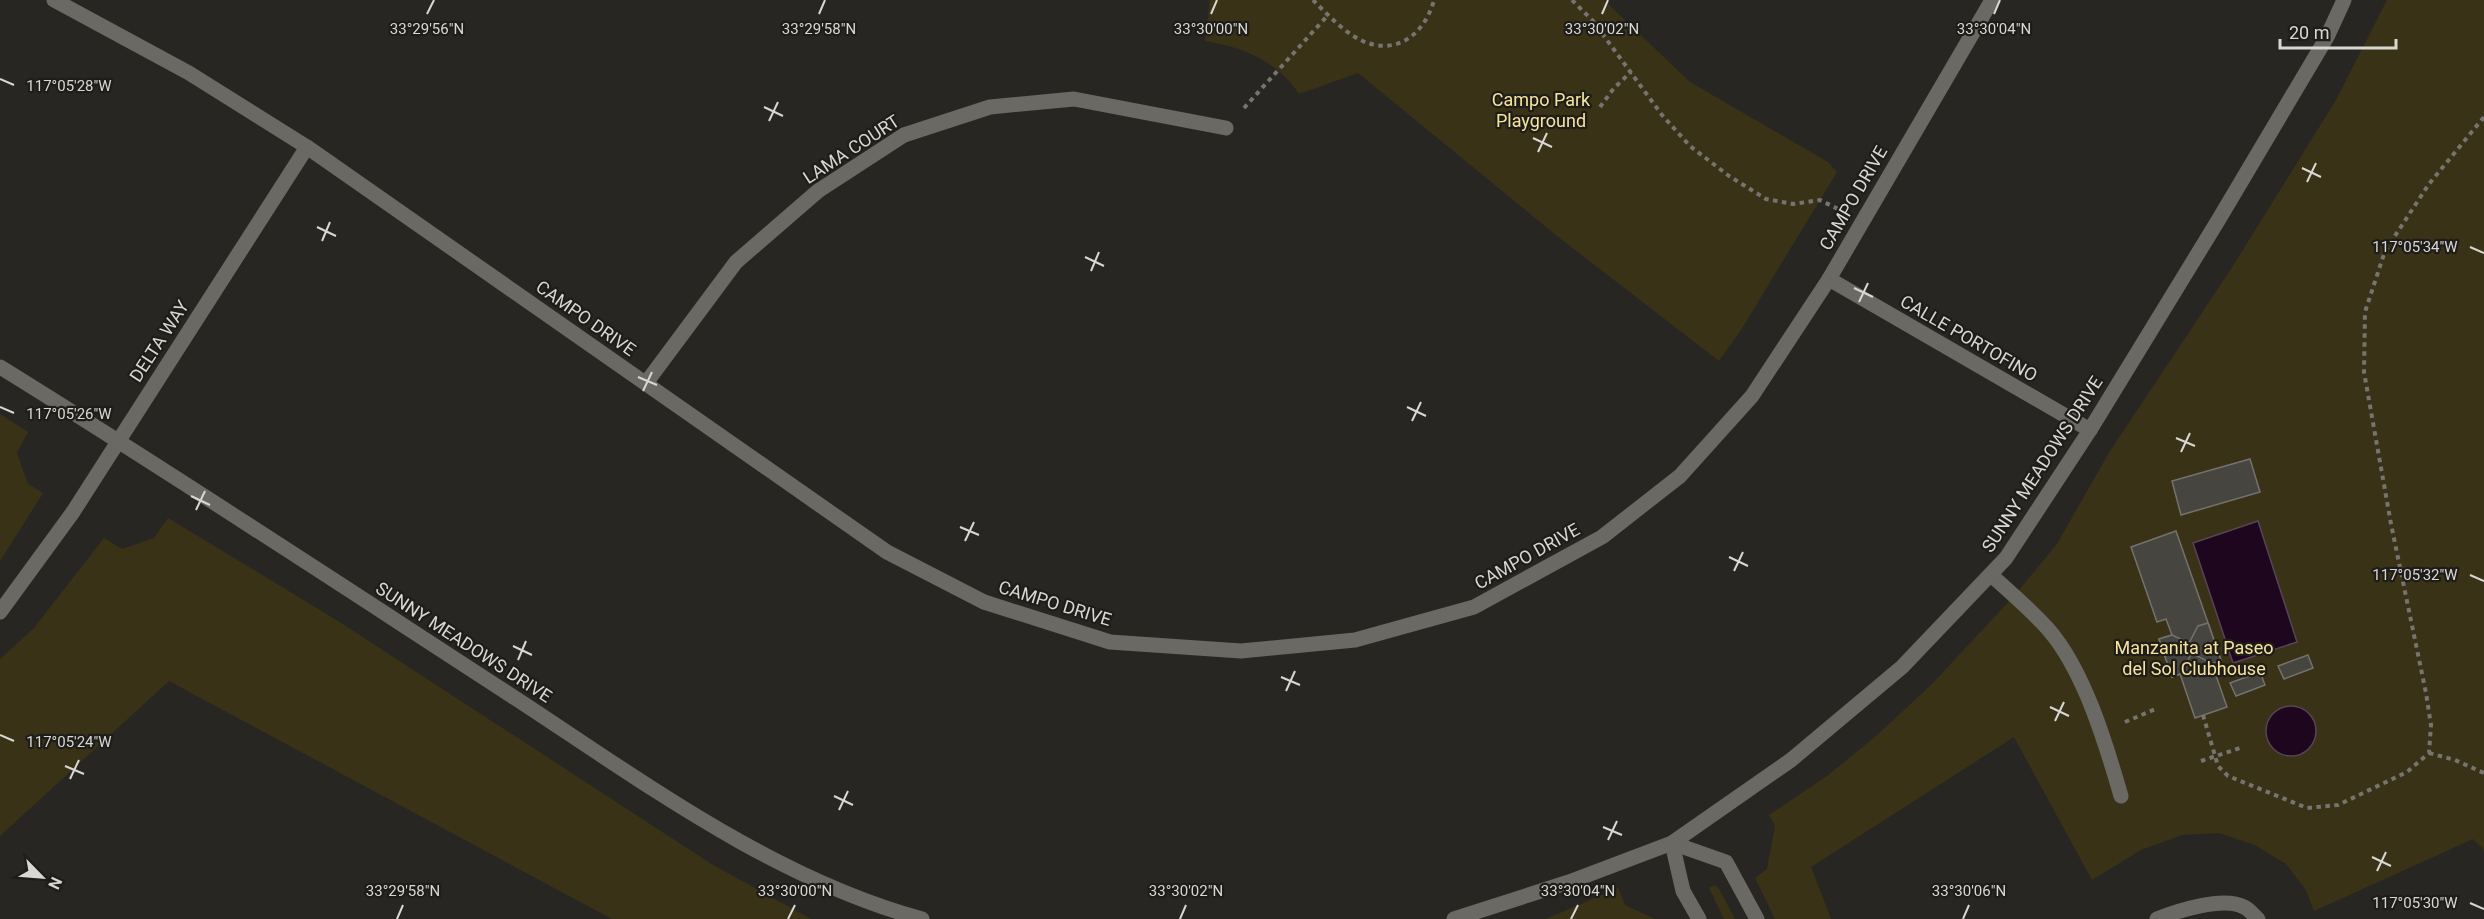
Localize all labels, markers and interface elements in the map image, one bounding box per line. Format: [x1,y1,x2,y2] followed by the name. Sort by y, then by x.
[2280,12,2396,50] scale bar
[390,20,464,38] text: 33°29'56"N
[782,20,856,38] text: 33°29'58"N
[1174,20,1248,38] text: 33°30'00"N
[1565,20,1639,38] text: 33°30'02"N
[1957,20,2031,38] text: 33°30'04"N
[2289,22,2329,43] text: 20 m
[26,77,112,95] text: 117°05'28"W
[1492,89,1591,131] park label: Campo Park Playground
[799,110,903,188] street label: LAMA COURT
[1815,142,1891,254] street label: CAMPO DRIVE
[2372,238,2458,256] text: 117°05'34"W
[532,276,640,360] street label: CAMPO DRIVE
[1897,290,2041,386] street label: CALLE PORTOFINO
[125,296,193,386] street label: DELTA WAY
[1977,372,2107,556] street label: SUNNY MEADOWS DRIVE
[26,405,112,423] text: 117°05'26"W
[1471,518,1583,594] street label: CAMPO DRIVE
[2372,566,2458,584] text: 117°05'32"W
[996,576,1114,630] street label: CAMPO DRIVE
[372,577,556,707] street label: SUNNY MEADOWS DRIVE
[2115,637,2273,679] park label: Manzanita at Paseo del Sol Clubhouse
[26,733,112,751] text: 117°05'24"W
[12,847,72,907] north arrow
[44,874,66,892] text: N
[366,882,440,900] text: 33°29'58"N
[758,882,832,900] text: 33°30'00"N
[1149,882,1223,900] text: 33°30'02"N
[1541,882,1615,900] text: 33°30'04"N
[1932,882,2006,900] text: 33°30'06"N
[2372,894,2458,912] text: 117°05'30"W

